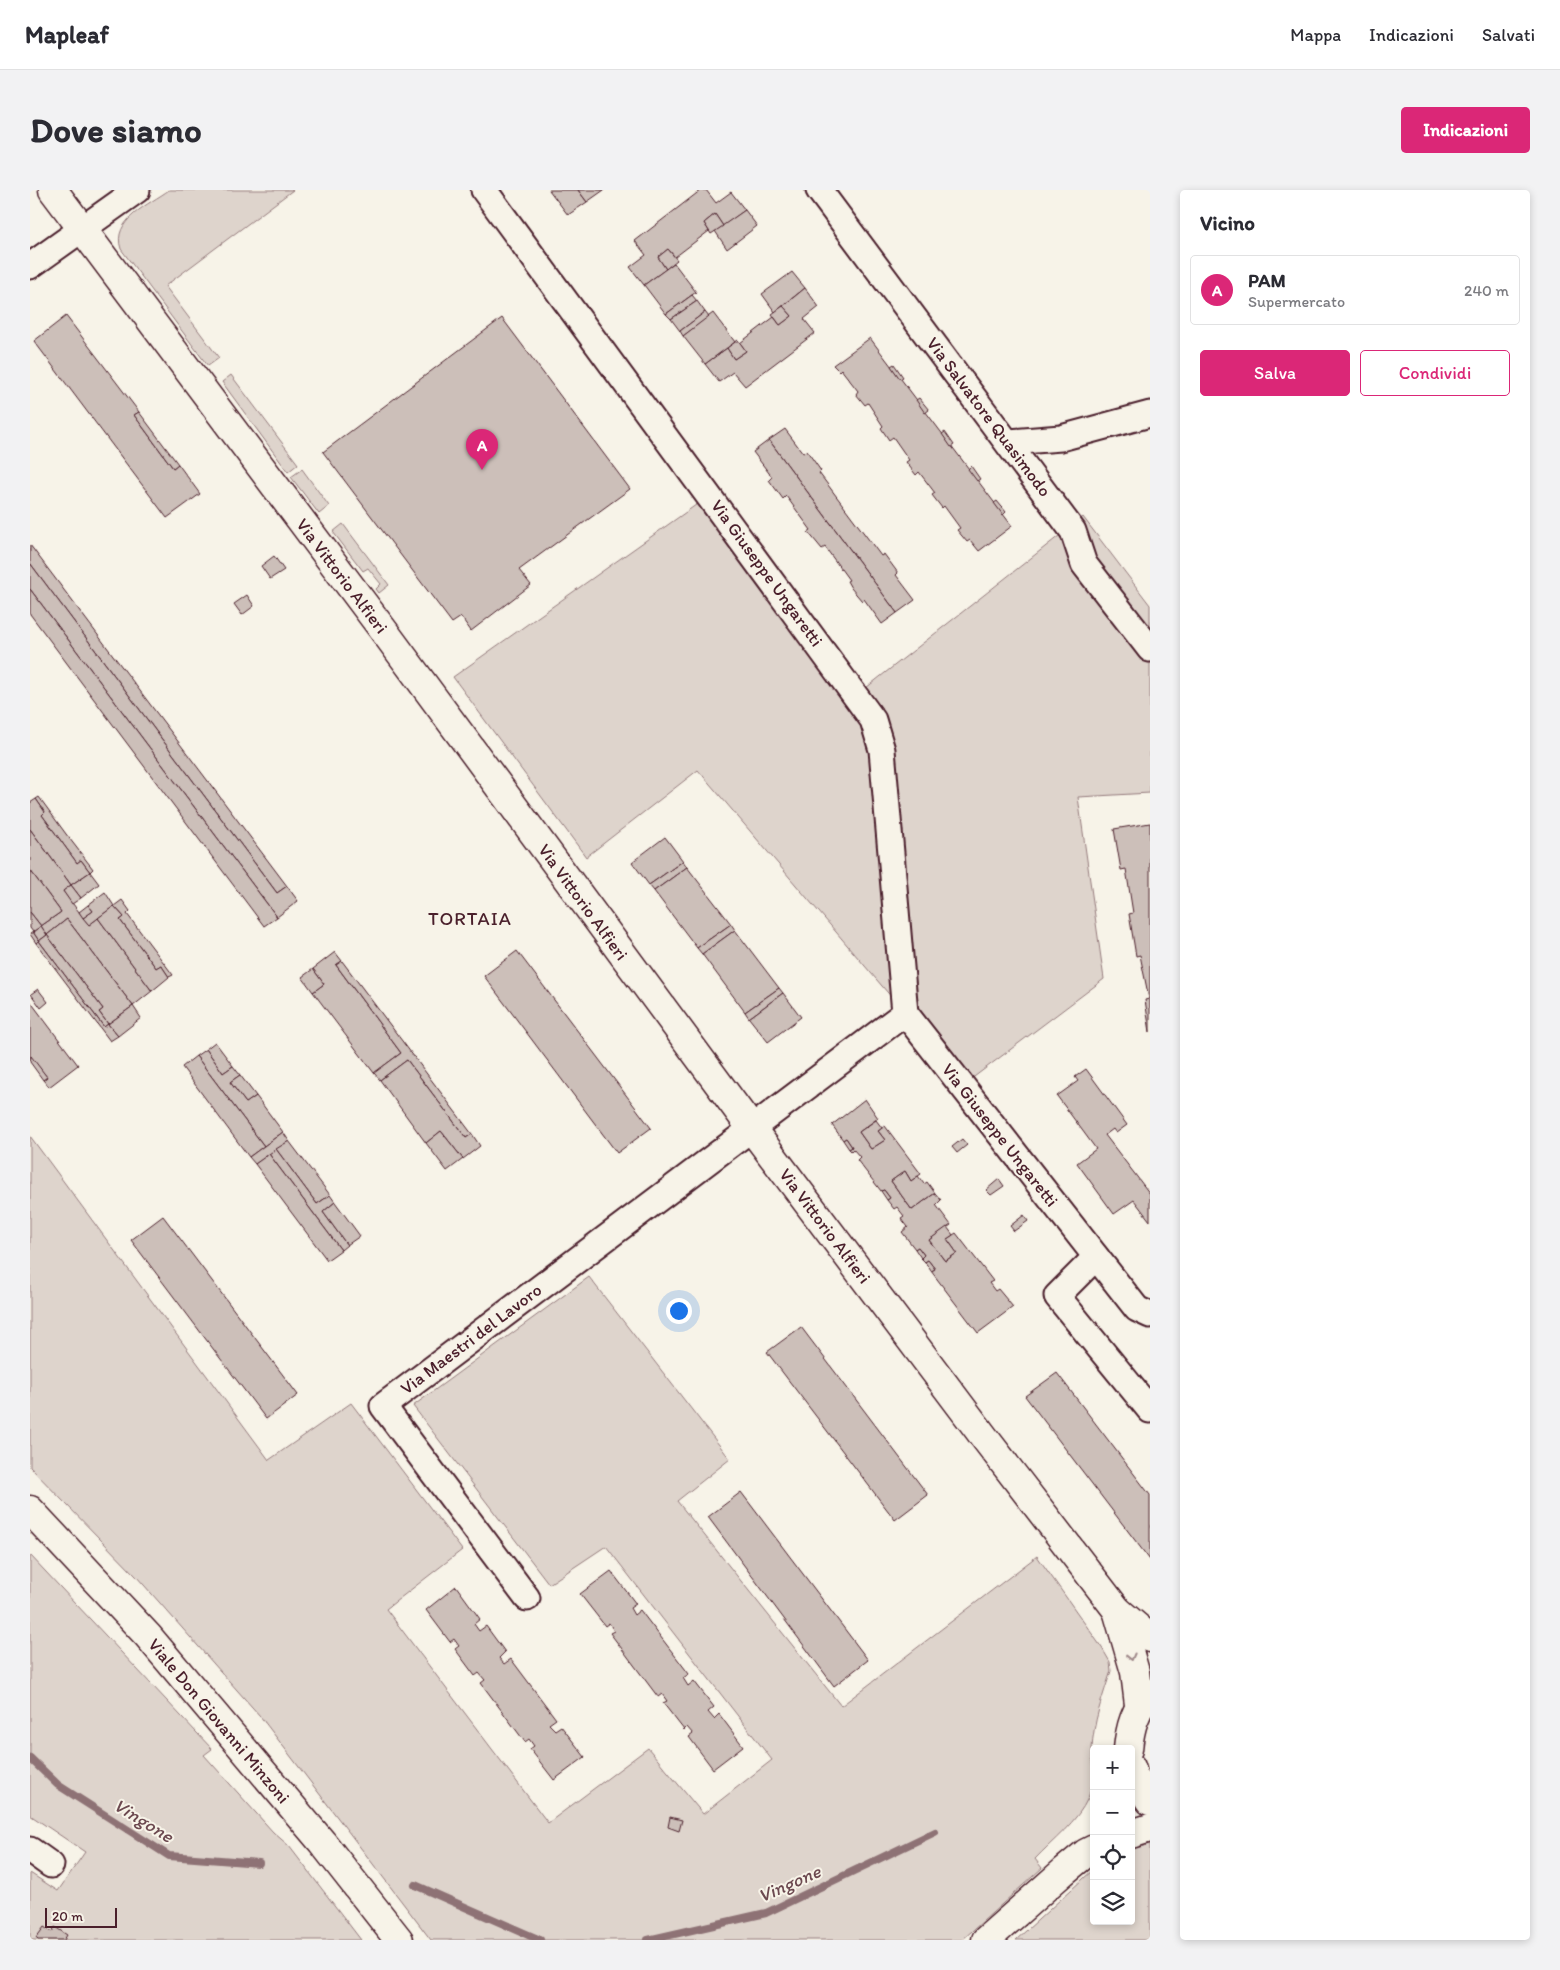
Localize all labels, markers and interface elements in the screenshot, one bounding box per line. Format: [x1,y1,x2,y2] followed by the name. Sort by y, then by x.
[25,20,109,49] text: Mapleaf
[1290,24,1341,46] text: Mappa
[1369,24,1454,46] text: Indicazioni
[1482,24,1535,46] text: Salvati
[1401,107,1530,153] button: Indicazioni
[30,109,202,151] text: Dove siamo
[1200,210,1255,235] text: Vicino
[1248,269,1286,292] text: PAM
[1212,281,1222,300] text: A
[1464,281,1509,300] text: 240 m
[1248,292,1345,311] text: Supermercato
[922,333,1056,501] street label: Via Salvatore Quasimodo
[1200,350,1350,396] button: Salva
[1360,350,1510,396] button: Condividi
[466,429,498,470] pin: A
[706,495,828,651] street label: Via Giuseppe Ungaretti
[291,514,393,638] street label: Via Vittorio Alfieri
[533,839,633,965] street label: Via Vittorio Alfieri
[428,907,512,930] district label: TORTAIA
[937,1059,1063,1211] street label: Via Giuseppe Ungaretti
[774,1164,876,1288] street label: Via Vittorio Alfieri
[396,1279,546,1399] street label: Via Maestri del Lavoro
[666,1298,692,1324] your location
[143,1634,295,1808] street label: Viale Don Giovanni Minzoni
[1125,1653,1136,1662] one-way arrow
[1090,1745,1135,1925] map controls
[1090,1745,1135,1790] button: +
[1090,1790,1135,1835] button: −
[110,1793,179,1848] water label: Vingone
[1090,1835,1135,1880] button: locate
[754,1859,825,1907] water label: Vingone
[1090,1880,1135,1925] button: layers
[45,1905,118,1928] scale bar
[52,1908,83,1925] text: 20 m

